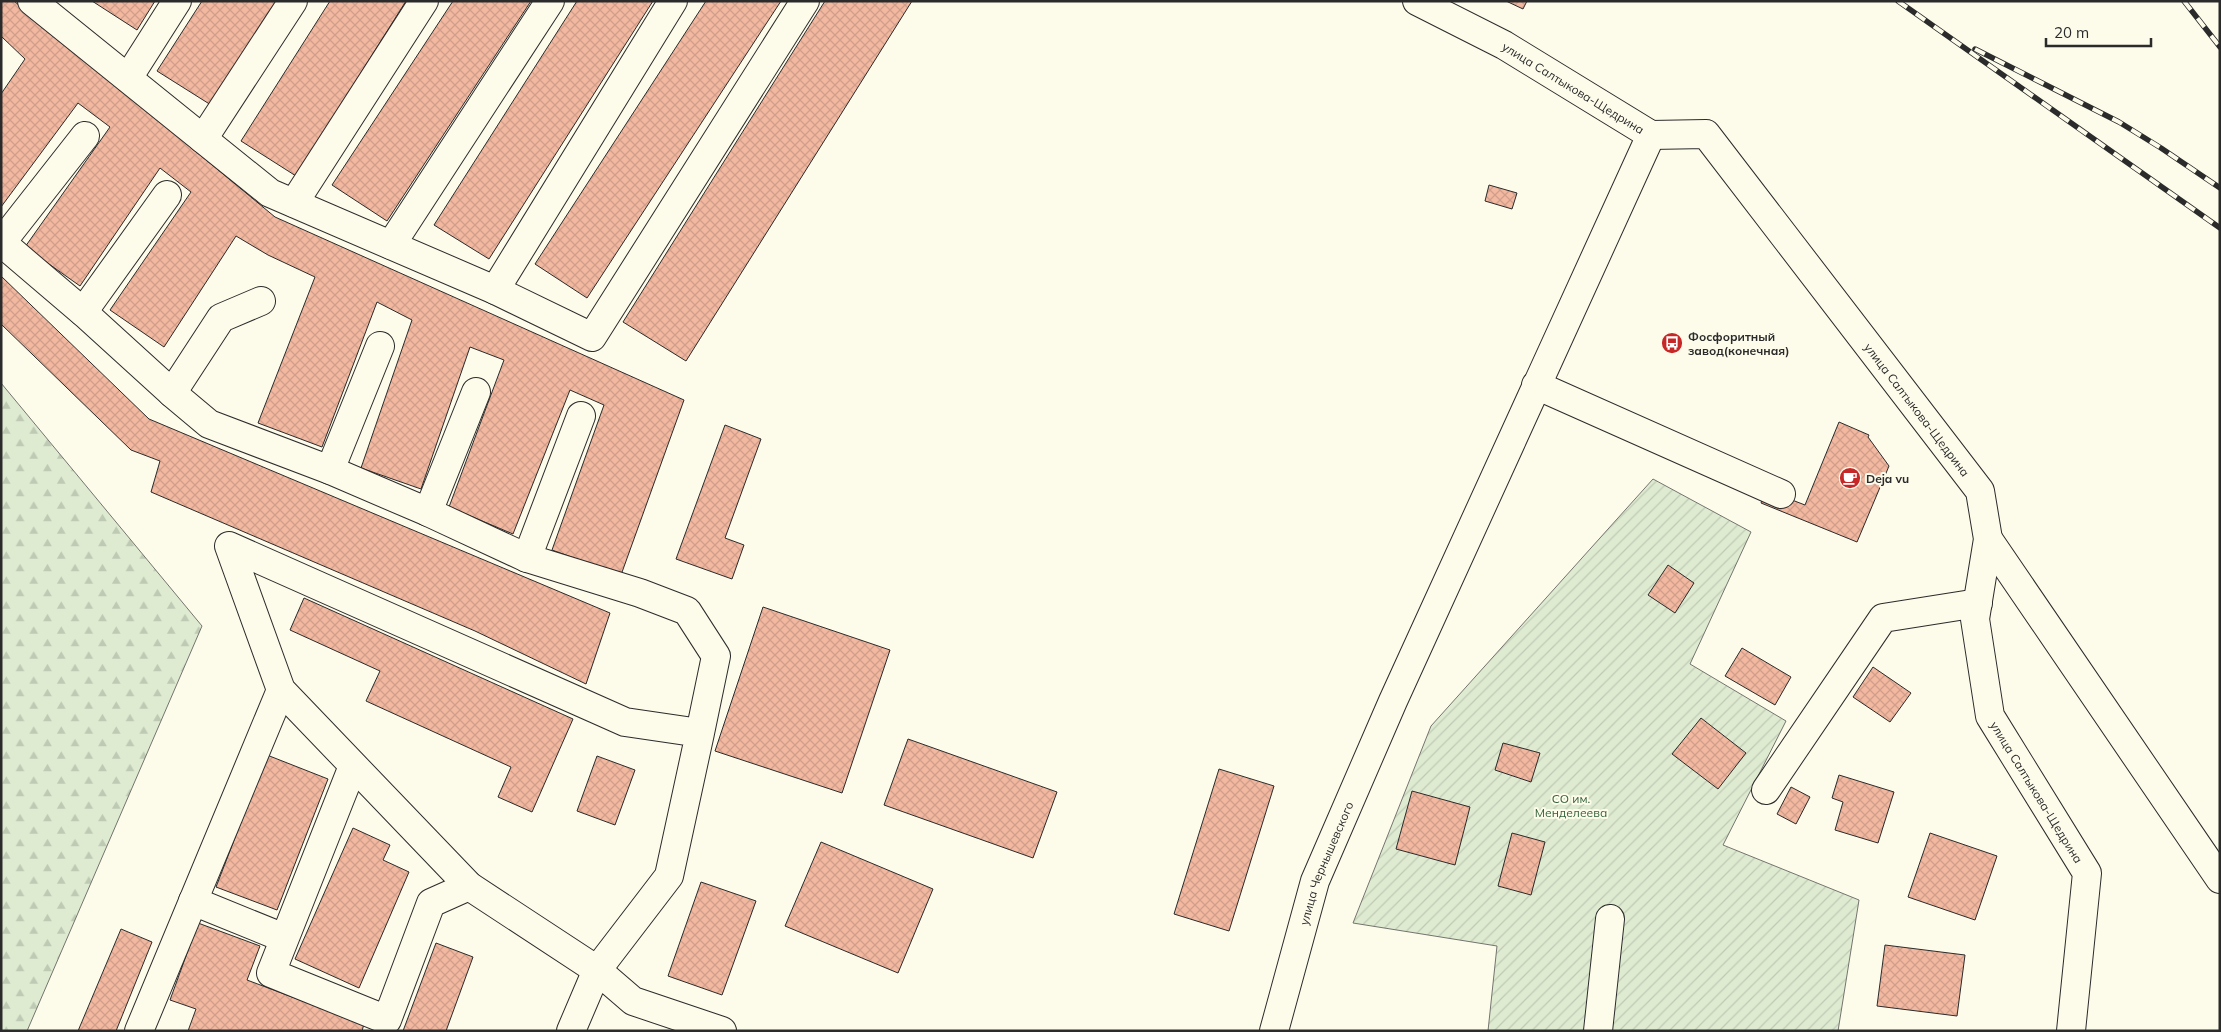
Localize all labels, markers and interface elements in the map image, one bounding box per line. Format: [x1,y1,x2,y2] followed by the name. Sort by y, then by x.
[2046,15,2151,47] scale bar
[2054,23,2089,42] text: 20 m
[1500,38,1647,137] street label: улица Салтыкова-Щедрина
[1688,329,1789,358] place label: Фосфоритный завод(конечная)
[1660,331,1684,355] bus stop icon: Фосфоритный завод(конечная)
[1861,340,1973,479] street label: улица Салтыкова-Щедрина
[1838,466,1862,490] cafe icon: Deja vu
[1866,471,1909,486] place label: Deja vu
[1987,718,2086,866] street label: улица Салтыкова-Щедрина
[1535,791,1607,820] park label: СО им. Менделеева
[1296,799,1356,927] street label: улица Чернышевского

